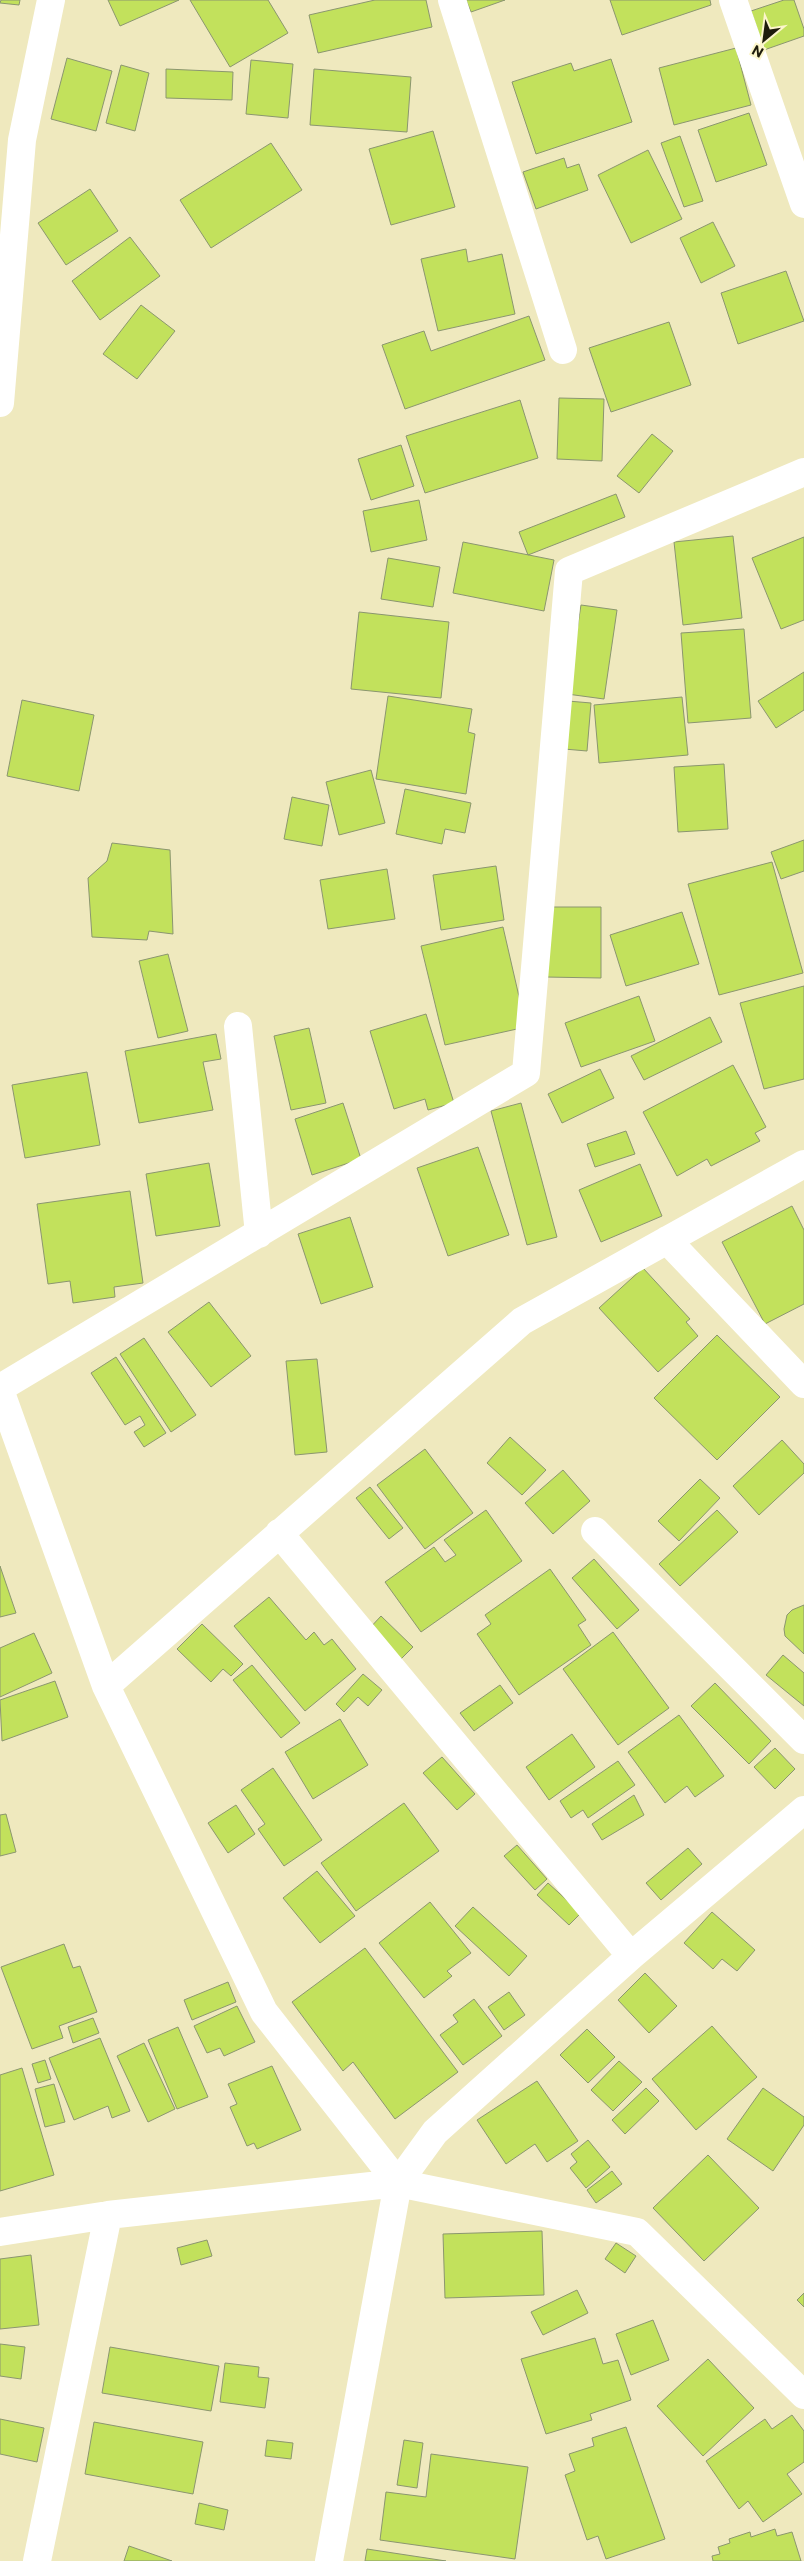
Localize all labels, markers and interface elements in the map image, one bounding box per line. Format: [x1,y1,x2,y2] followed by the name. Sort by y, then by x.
[739,15,789,65] north arrow
[749,42,766,62] text: N

